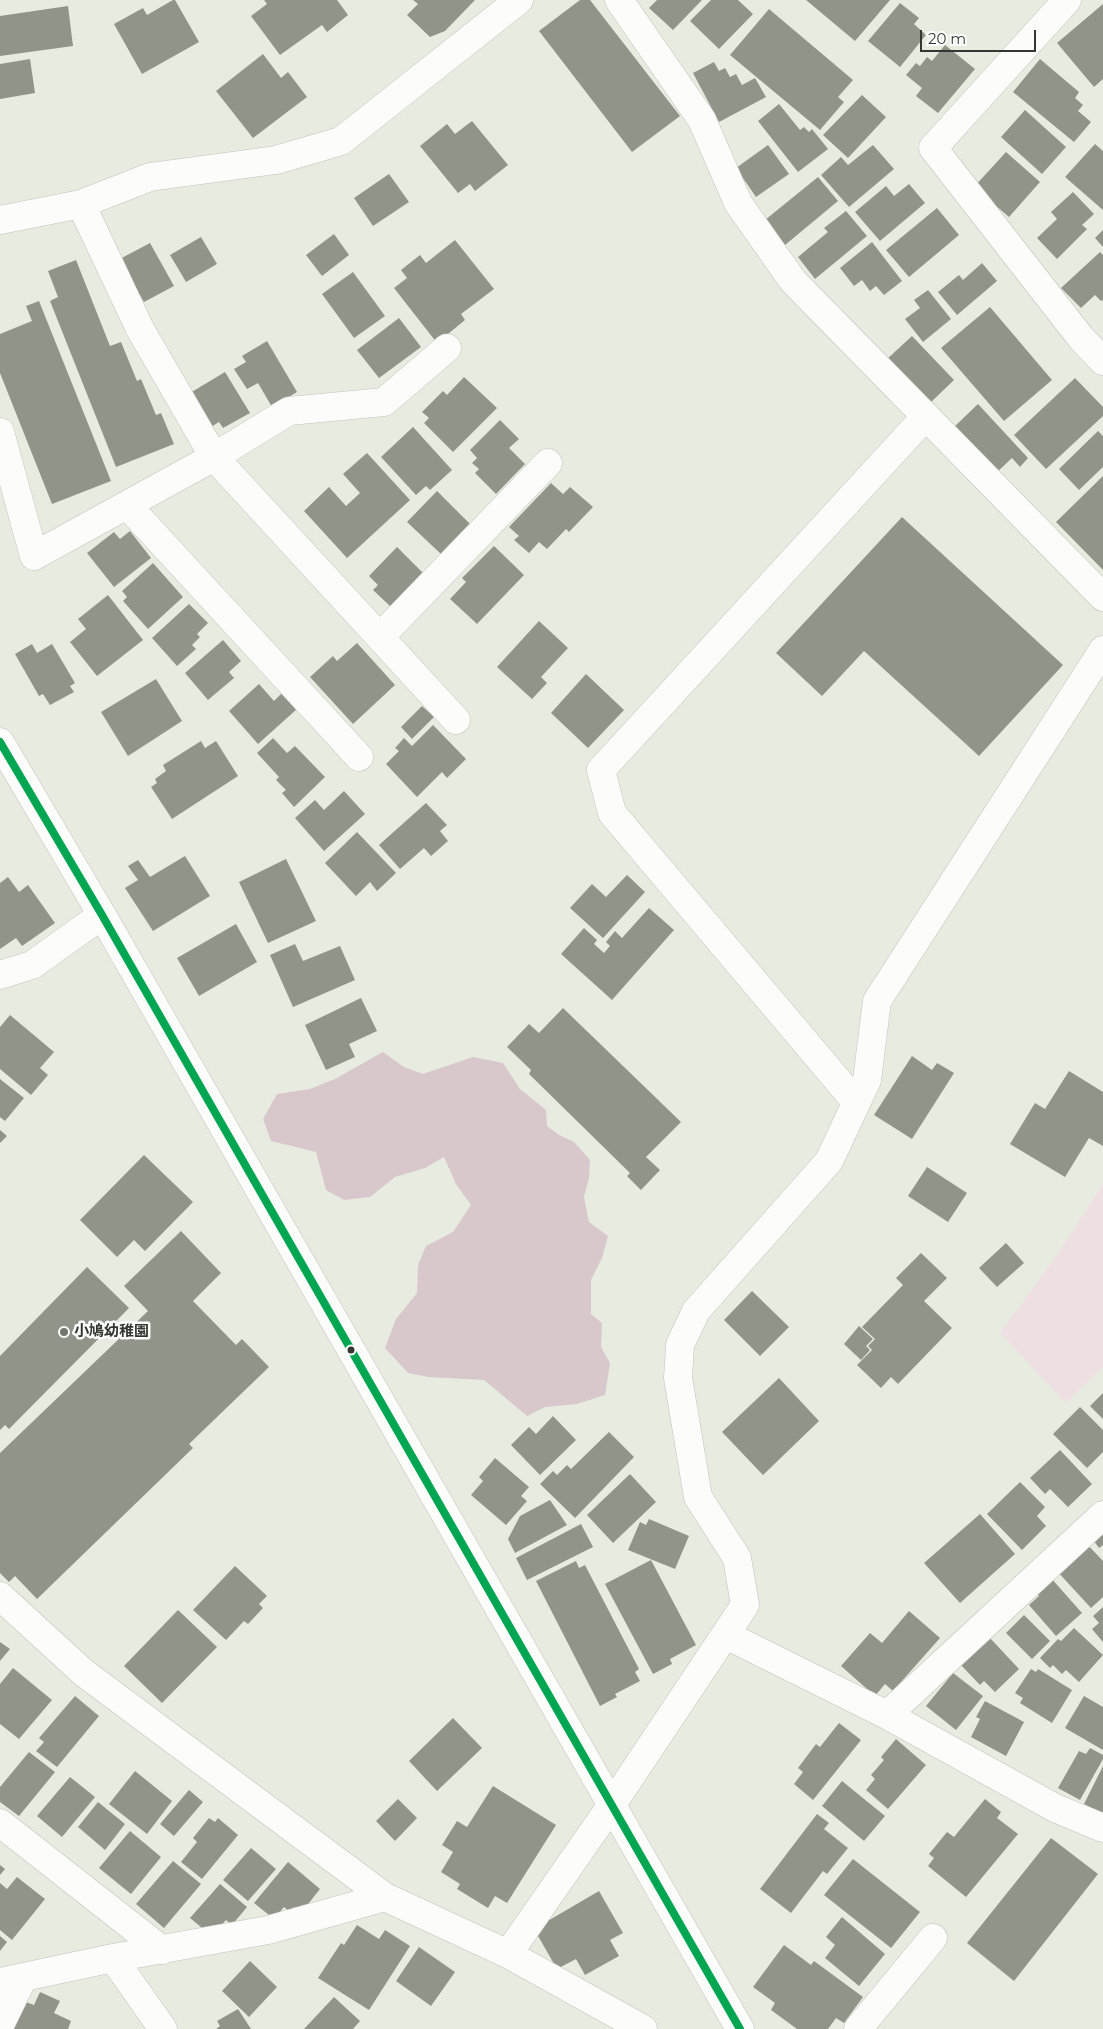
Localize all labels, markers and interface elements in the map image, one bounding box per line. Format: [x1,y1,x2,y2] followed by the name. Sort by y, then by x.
[923,20,1039,52] scale bar
[928,29,966,48] text: 20 m
[74,1323,149,1341] place label: 小鳩幼稚園
[58,1326,70,1338] marker: 小鳩幼稚園
[346,1345,356,1355] unlabelled marker

